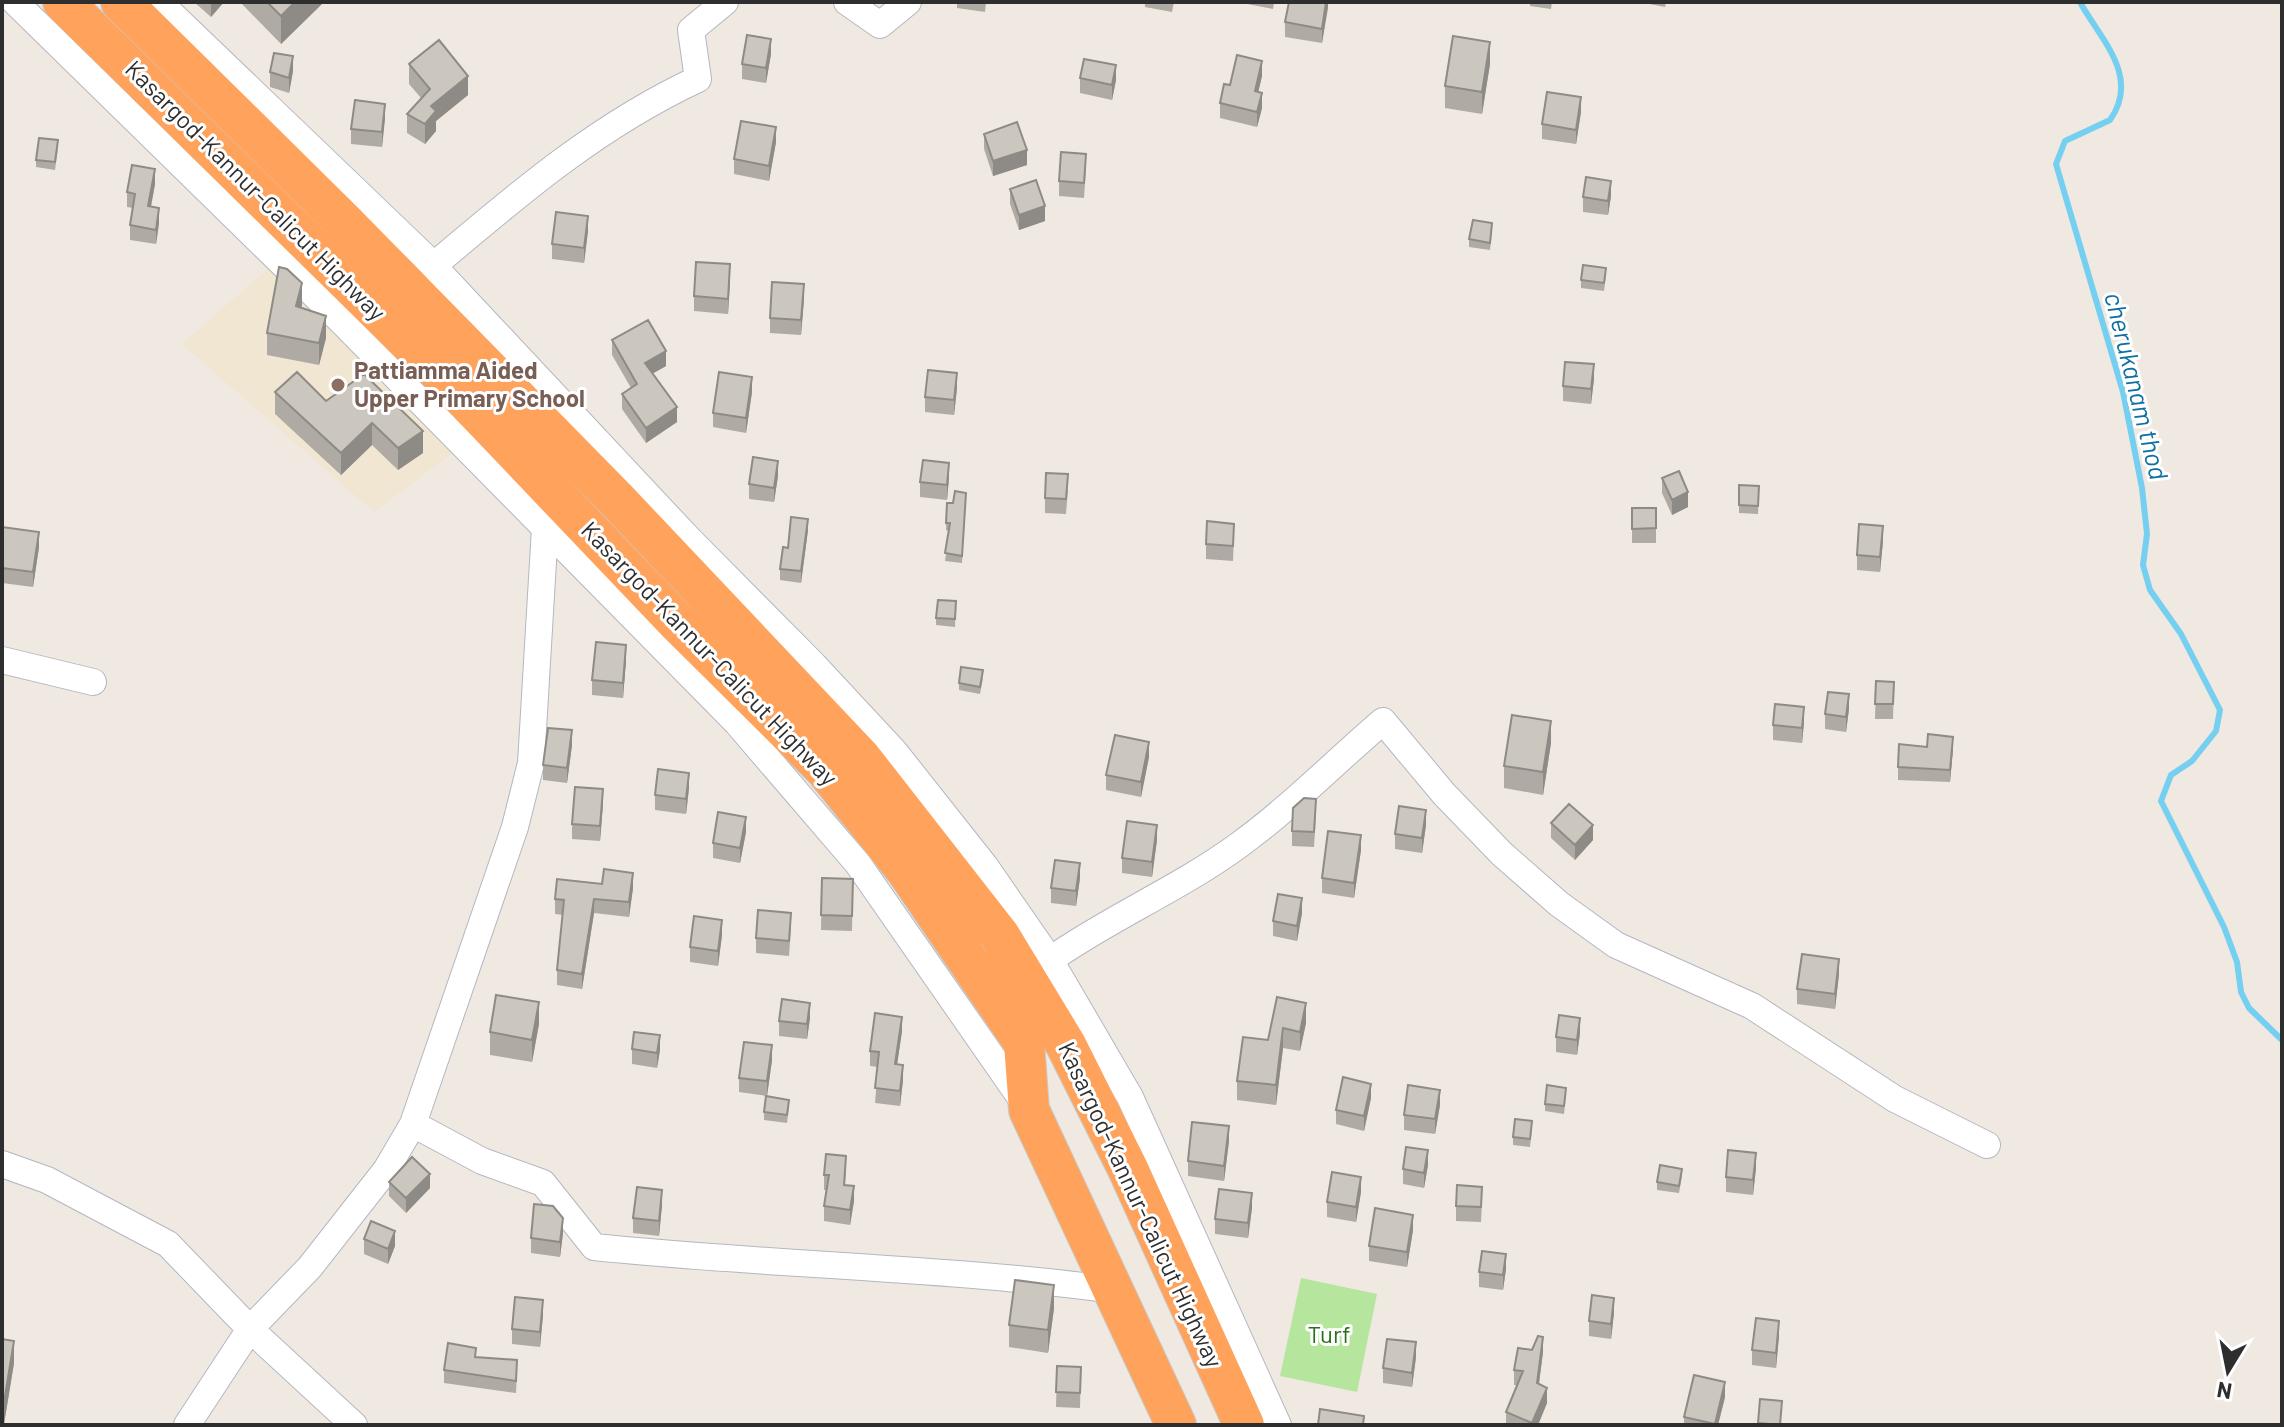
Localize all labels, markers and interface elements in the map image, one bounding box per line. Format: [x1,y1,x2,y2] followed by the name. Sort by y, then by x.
[120,54,392,326] street label: Kasargod-Kannur-Calicut Highway
[2099,289,2176,483] water label: cherukanam thod
[354,355,585,412] place label: Pattiamma Aided Upper Primary School
[329,376,347,394] marker: Pattiamma Aided Upper Primary School
[576,515,844,791] street label: Kasargod-Kannur-Calicut Highway
[1053,1037,1230,1372] street label: Kasargod-Kannur-Calicut Highway
[1307,1319,1351,1348] park label: Turf
[2188,1331,2268,1411] north arrow
[2215,1378,2234,1406] text: N

